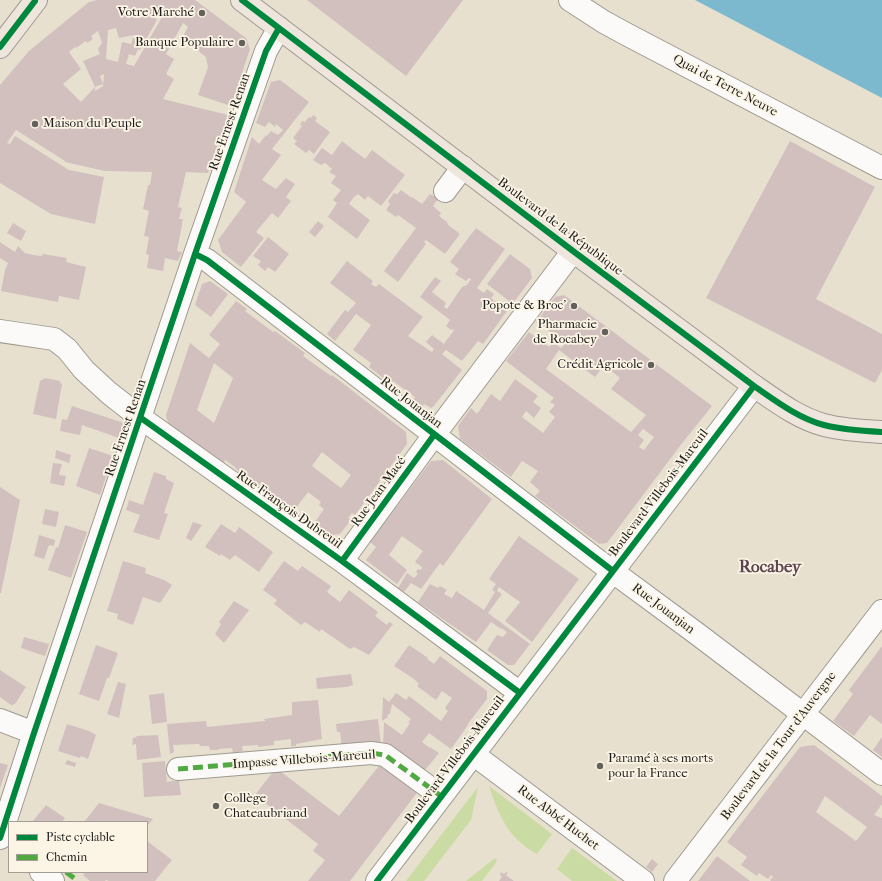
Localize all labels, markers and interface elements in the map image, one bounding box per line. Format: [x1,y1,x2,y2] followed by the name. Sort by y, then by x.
[118,5,194,21] place label: Votre Marché
[197,8,207,18] marker: Votre Marché
[135,35,234,51] place label: Banque Populaire
[237,38,247,48] marker: Banque Populaire
[670,52,780,120] street label: Quai de Terre Neuve
[206,71,254,173] street label: Rue Ernest Renan
[43,116,142,132] place label: Maison du Peuple
[30,119,40,129] marker: Maison du Peuple
[494,175,626,279] street label: Boulevard de la République
[482,298,566,314] place label: Popote & Broc’
[569,301,579,311] marker: Popote & Broc’
[533,317,597,348] place label: Pharmacie de Rocabey
[600,327,610,337] marker: Pharmacie de Rocabey
[557,357,643,373] place label: Crédit Agricole
[646,360,656,370] marker: Crédit Agricole
[377,374,445,432] street label: Rue Jouanjan
[102,377,150,479] street label: Rue Ernest Renan
[606,426,712,560] street label: Boulevard Villebois-Mareuil
[348,454,410,530] street label: Rue Jean Macé
[233,467,345,553] street label: Rue François Dubreuil
[739,558,801,578] district label: Rocabey
[629,580,697,638] street label: Rue Jouanjan
[718,669,840,823] street label: Boulevard de la Tour d'Auvergne
[402,693,508,827] street label: Boulevard Villebois-Mareuil
[232,747,376,773] street label: Impasse Villebois-Mareuil
[608,751,713,782] place label: Paramé à ses morts pour la France
[595,761,605,771] marker: Paramé à ses morts pour la France
[514,782,602,854] street label: Rue Abbé Huchet
[224,791,307,822] place label: Collège Chateaubriand
[211,801,221,811] marker: Collège Chateaubriand
[8,821,148,873] legend
[46,830,115,844] text: Piste cyclable
[46,850,87,864] text: Chemin

